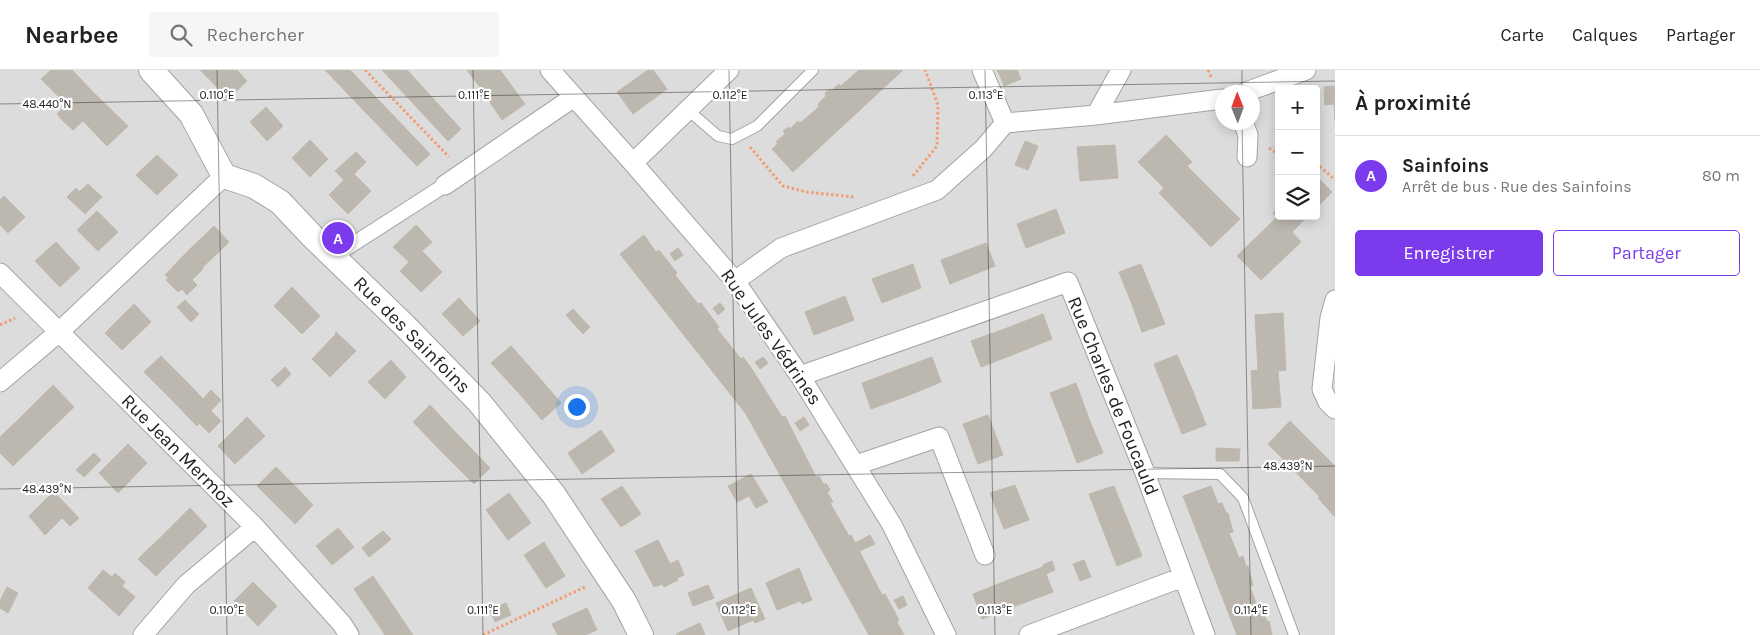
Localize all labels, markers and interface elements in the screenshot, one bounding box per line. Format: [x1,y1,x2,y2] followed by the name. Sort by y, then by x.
[149,12,499,57] search box
[25,21,119,49] text: Nearbee
[167,21,195,49] icon: search
[207,24,304,46] text: Rechercher
[1500,24,1544,46] text: Carte
[1572,24,1638,46] text: Calques
[1666,24,1735,46] text: Partager
[1215,85,1260,130] north arrow
[1275,85,1320,220] map controls
[1275,85,1320,130] button: +
[199,88,235,102] text: 0.110°E
[458,88,490,102] text: 0.111°E
[713,88,747,102] text: 0.112°E
[968,88,1004,102] text: 0.113°E
[1355,91,1471,115] text: À proximité
[22,97,72,111] text: 48.440°N
[1275,130,1320,175] button: −
[1402,155,1489,177] text: Sainfoins
[1366,166,1376,185] text: A
[1702,166,1740,185] text: 80 m
[1275,175,1320,220] button: layers
[1402,177,1632,196] text: Arrêt de bus · Rue des Sainfoins
[322,219,354,257] pin: A
[1355,230,1543,276] button: Enregistrer
[1553,230,1740,276] button: Partager
[716,265,826,409] street label: Rue Jules Védrines
[349,272,475,398] street label: Rue des Sainfoins
[1063,293,1163,499] street label: Rue Charles de Foucauld
[117,390,239,512] street label: Rue Jean Mermoz
[564,394,590,420] your location
[1263,459,1313,473] text: 48.439°N
[22,482,72,496] text: 48.439°N
[209,603,245,617] text: 0.110°E
[467,603,499,617] text: 0.111°E
[722,603,756,617] text: 0.112°E
[977,603,1013,617] text: 0.113°E
[1234,603,1268,617] text: 0.114°E

